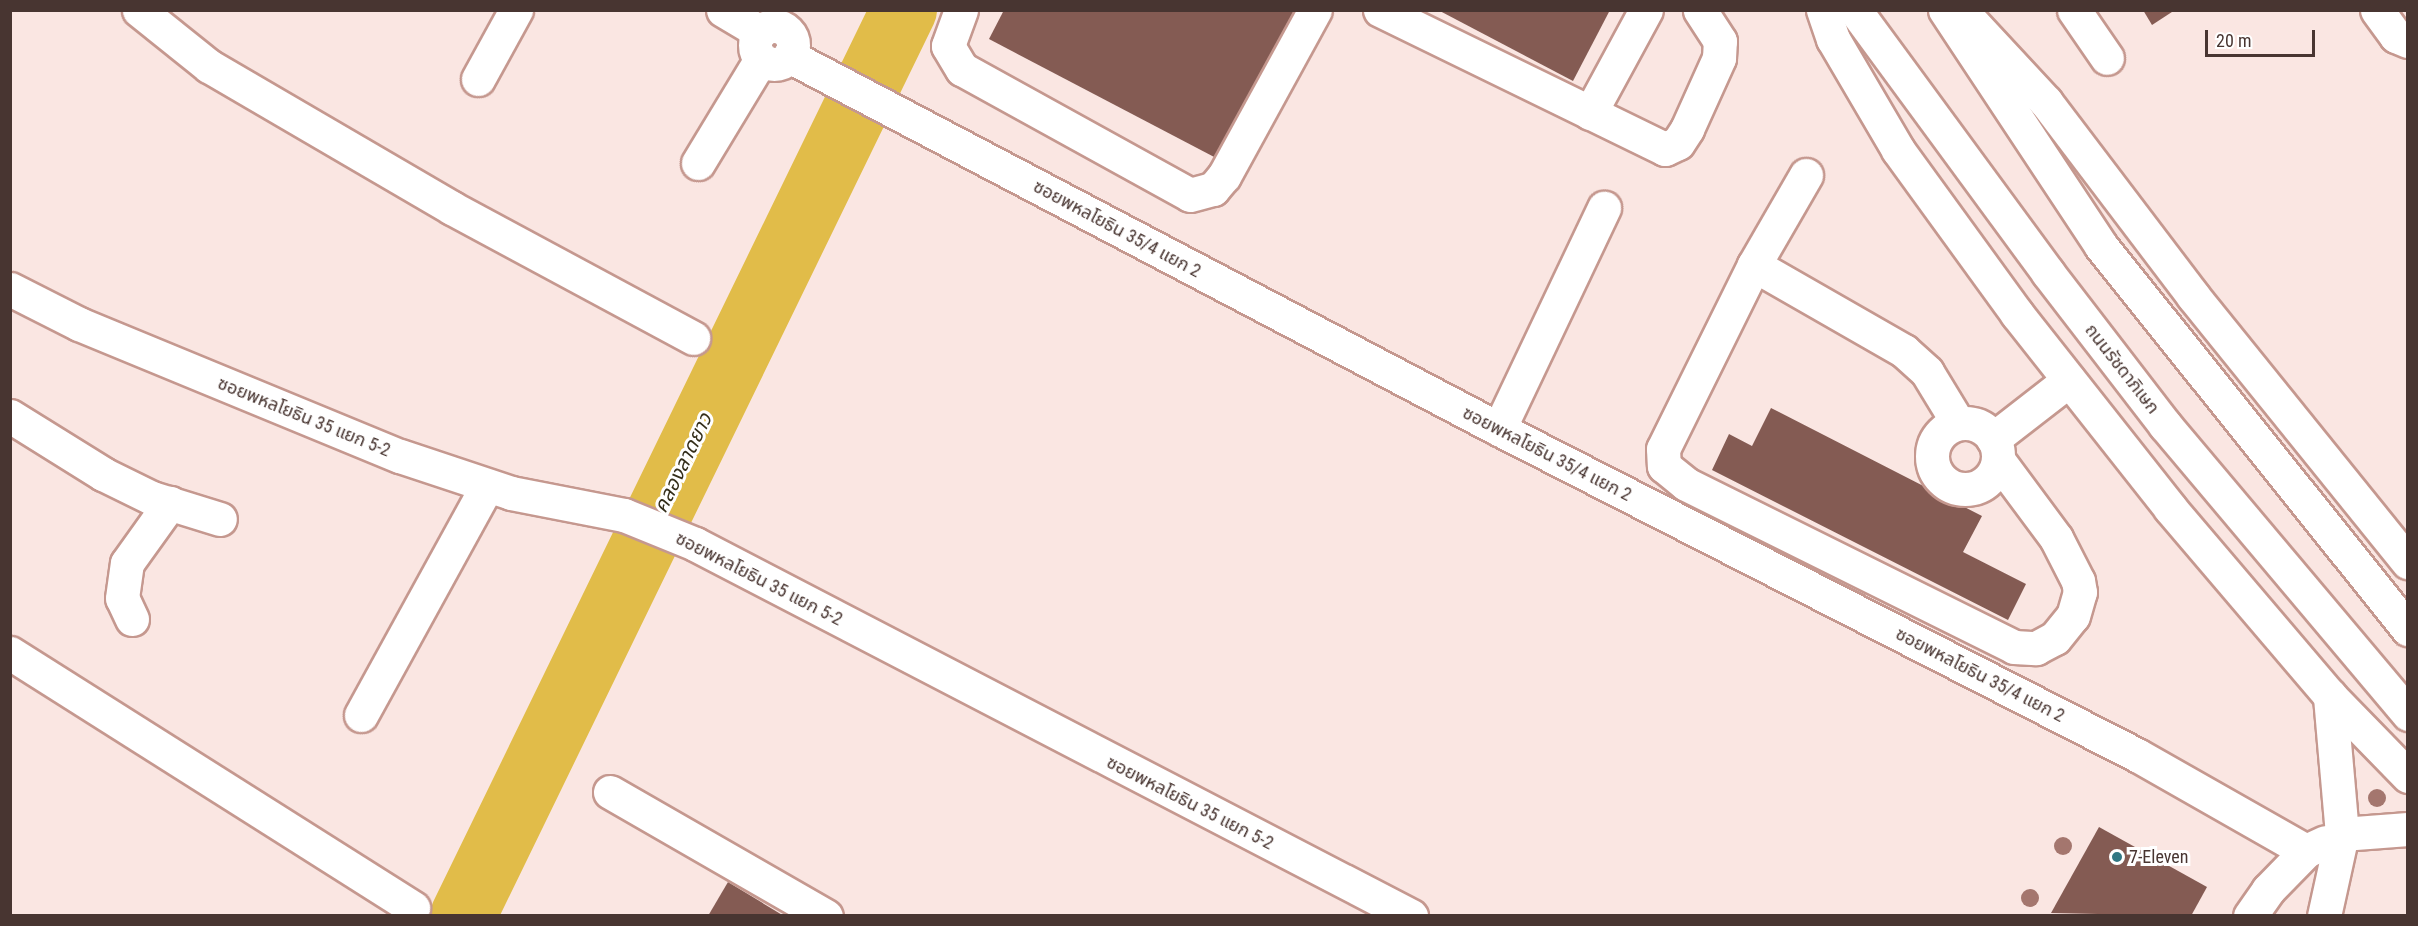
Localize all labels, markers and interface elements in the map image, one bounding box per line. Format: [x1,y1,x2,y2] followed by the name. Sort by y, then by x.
[2208,18,2318,56] scale bar
[2216,30,2251,51] text: 20 m
[1030,176,1204,282] street label: ซอยพหลโยธิน 35/4 แยก 2
[2080,320,2164,418] street label: ถนนรัชดาภิเษก
[214,372,394,462] street label: ซอยพหลโยธิน 35 แยก 5-2
[1459,402,1635,506] street label: ซอยพหลโยธิน 35/4 แยก 2
[649,409,717,517] water label: คลองลาดยาว
[672,528,846,630] street label: ซอยพหลโยธิน 35 แยก 5-2
[1892,623,2068,727] street label: ซอยพหลโยธิน 35/4 แยก 2
[1103,752,1277,854] street label: ซอยพหลโยธิน 35 แยก 5-2
[2129,846,2188,868] place label: 7-Eleven
[2110,850,2124,864] marker: 7-Eleven

